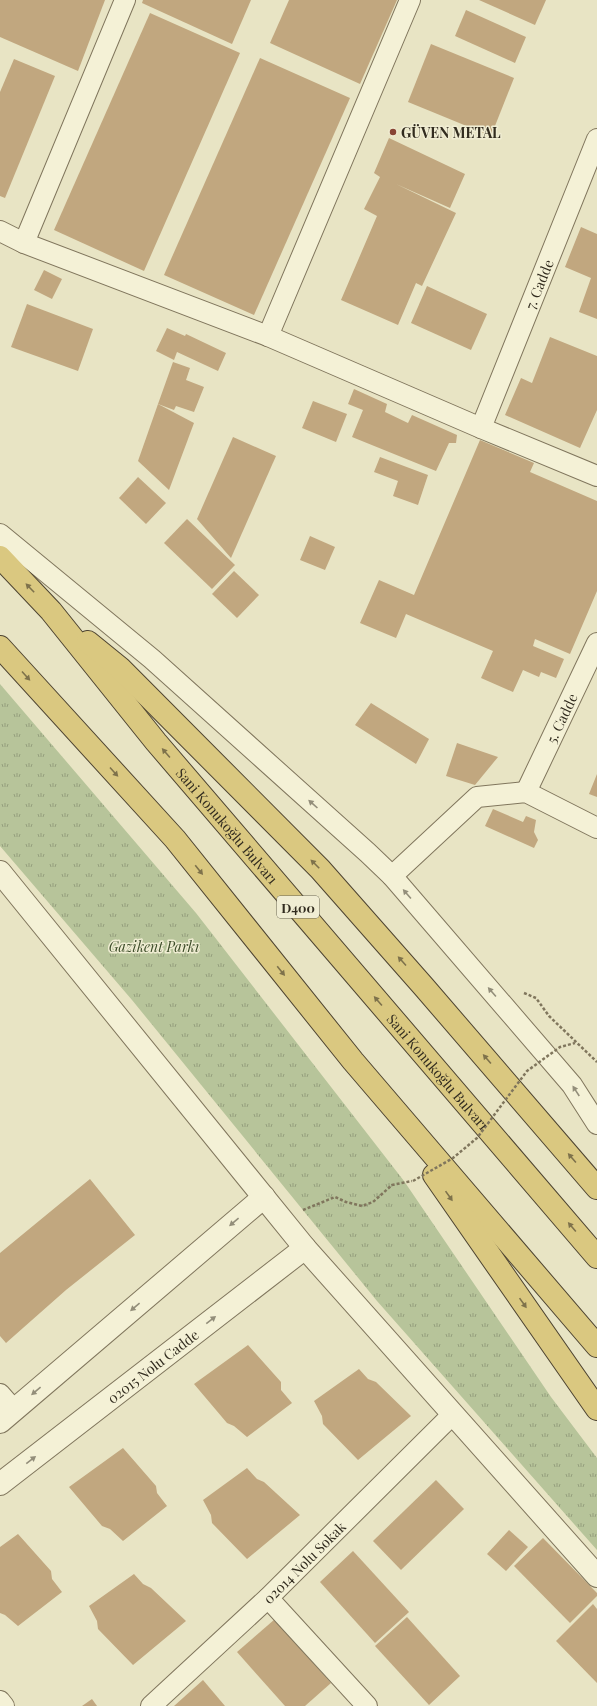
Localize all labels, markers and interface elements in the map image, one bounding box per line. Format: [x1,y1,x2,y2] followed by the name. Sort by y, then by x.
[401,123,501,142] place label: GÜVEN METAL
[388,127,398,137] marker: GÜVEN METAL
[520,256,557,312] street label: 7. Cadde
[25,583,35,593] one-way arrow
[22,671,31,681] one-way arrow
[541,690,581,746] street label: 5. Cadde
[161,748,170,759] one-way arrow
[172,763,282,887] street label: Sani Konukoğlu Bulvarı
[109,767,118,777] one-way arrow
[308,799,319,808] one-way arrow
[310,859,320,869] one-way arrow
[195,864,204,875] one-way arrow
[402,888,411,899] one-way arrow
[277,896,319,918] road number: D400
[109,937,199,956] park label: Gazikent Parkı
[397,956,406,967] one-way arrow
[276,966,285,977] one-way arrow
[487,987,496,997] one-way arrow
[374,995,383,1006] one-way arrow
[383,1010,493,1134] street label: Sani Konukoğlu Bulvarı
[482,1054,491,1065] one-way arrow
[572,1086,580,1096] one-way arrow
[567,1153,576,1163] one-way arrow
[445,1191,453,1201] one-way arrow
[229,1218,240,1227] one-way arrow
[568,1222,576,1232] one-way arrow
[519,1297,527,1308] one-way arrow
[130,1302,141,1311] one-way arrow
[206,1316,217,1325] one-way arrow
[103,1325,202,1407] street label: 02015 Nolu Cadde
[31,1386,42,1395] one-way arrow
[25,1455,36,1464] one-way arrow
[259,1517,350,1607] street label: 02014 Nolu Sokak

